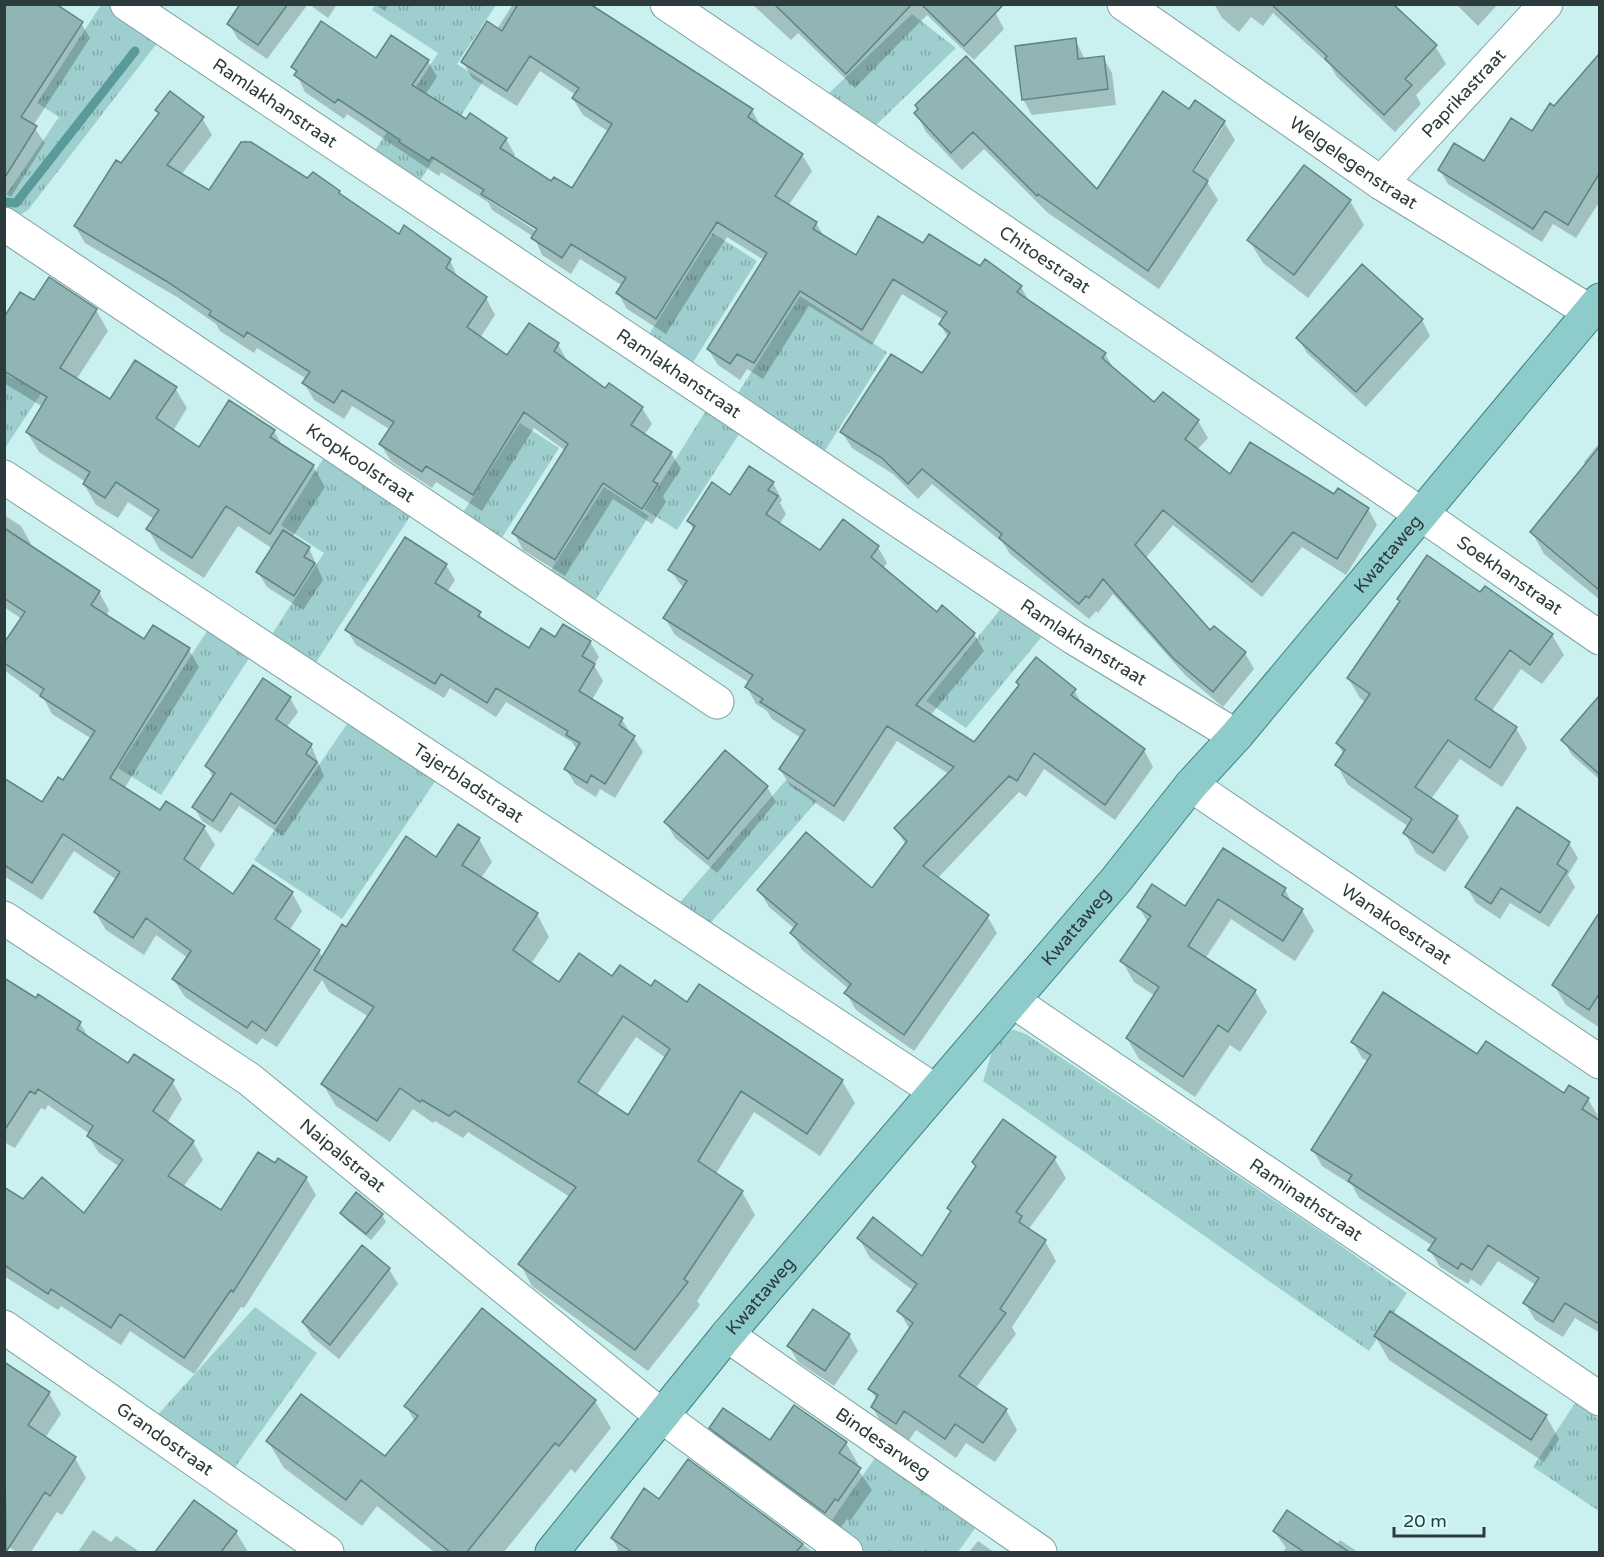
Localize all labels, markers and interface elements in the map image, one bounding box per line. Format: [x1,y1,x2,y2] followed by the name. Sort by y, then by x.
[1417,44,1510,143] street label: Paprikastraat
[208,53,341,153] street label: Ramlakhanstraat
[1285,112,1422,214] street label: Welgelegenstraat
[995,221,1095,298] street label: Chitoestraat
[612,324,745,423] street label: Ramlakhanstraat
[302,419,419,507] street label: Kropkoolstraat
[1349,510,1427,598] street label: Kwattaweg
[1453,531,1567,620] street label: Soekhanstraat
[1016,594,1151,690] street label: Ramlakhanstraat
[409,739,528,827] street label: Tajerbladstraat
[1337,879,1456,969] street label: Wanakoestraat
[1037,883,1116,970] street label: Kwattaweg
[295,1114,390,1197] street label: Naipalstraat
[1245,1154,1367,1246] street label: Raminathstraat
[721,1253,800,1340] street label: Kwattaweg
[112,1398,218,1480] street label: Grandostraat
[831,1403,935,1484] street label: Bindesarweg
[1394,1500,1484,1538] scale bar
[1403,1510,1447,1532] text: 20 m

